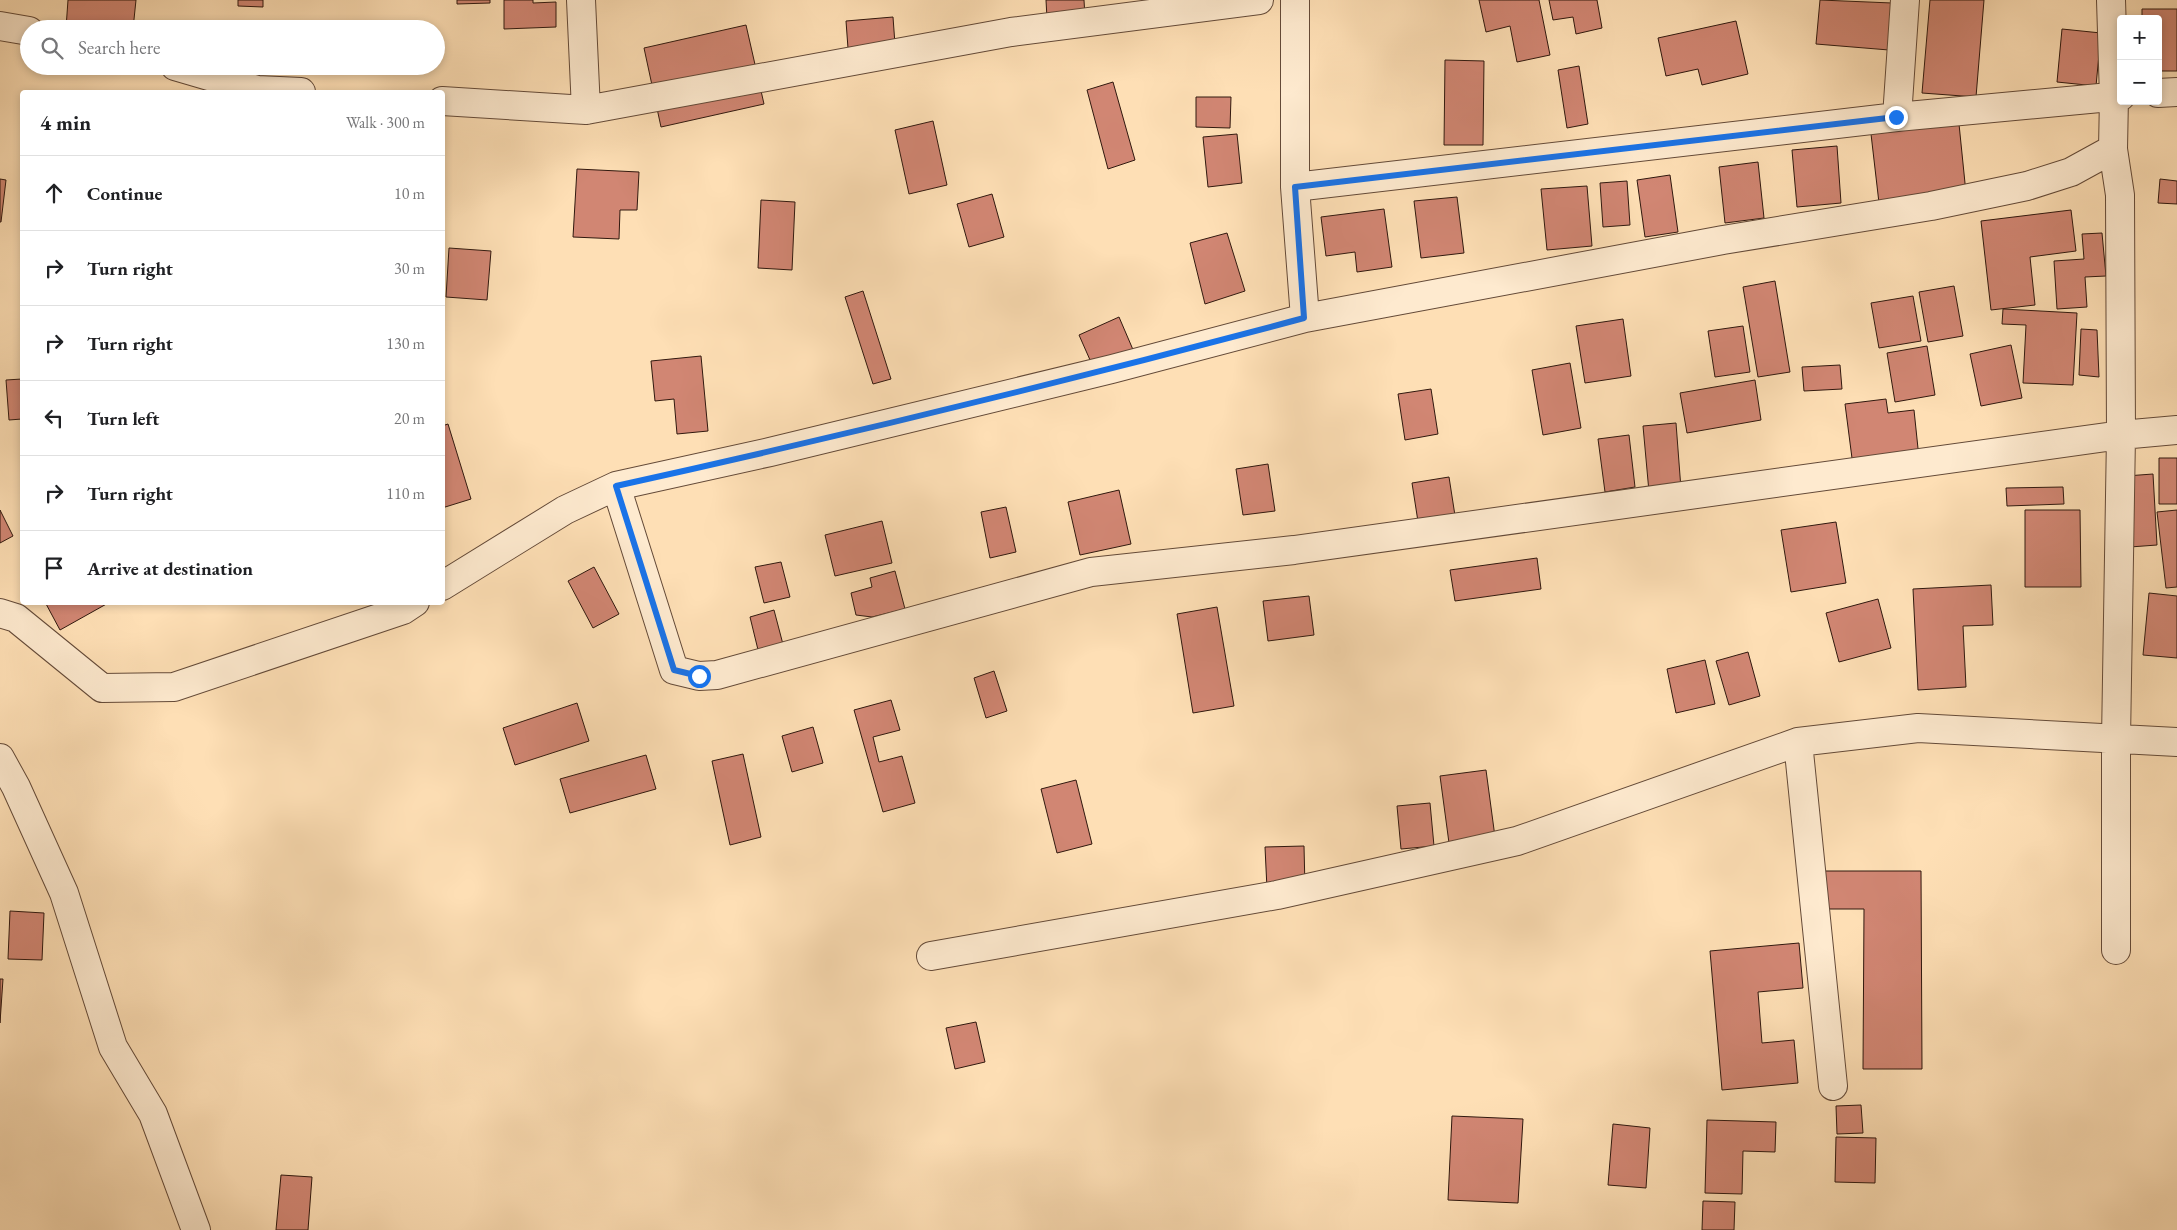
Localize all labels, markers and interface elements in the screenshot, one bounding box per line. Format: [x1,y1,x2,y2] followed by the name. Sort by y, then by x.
[2117,15,2162,105] map controls
[2117,15,2162,60] button: +
[20,20,445,75] search box
[38,34,66,62] icon: search
[78,35,160,60] text: Search here
[2117,60,2162,105] button: −
[1885,106,1908,129] route end
[40,109,91,136] text: 4 min
[346,112,425,133] text: Walk · 300 m
[40,179,68,207] icon: ahead
[87,181,162,206] text: Continue
[394,183,425,204] text: 10 m
[40,254,68,282] icon: right
[87,256,173,281] text: Turn right
[394,258,425,279] text: 30 m
[40,329,68,357] icon: right
[87,331,173,356] text: Turn right
[386,333,425,354] text: 130 m
[40,404,68,432] icon: left
[87,406,159,431] text: Turn left
[394,408,425,429] text: 20 m
[40,479,68,507] icon: right
[87,481,173,506] text: Turn right
[386,483,425,504] text: 110 m
[40,554,68,582] icon: arrive
[87,556,253,581] text: Arrive at destination
[688,665,711,688] route start

